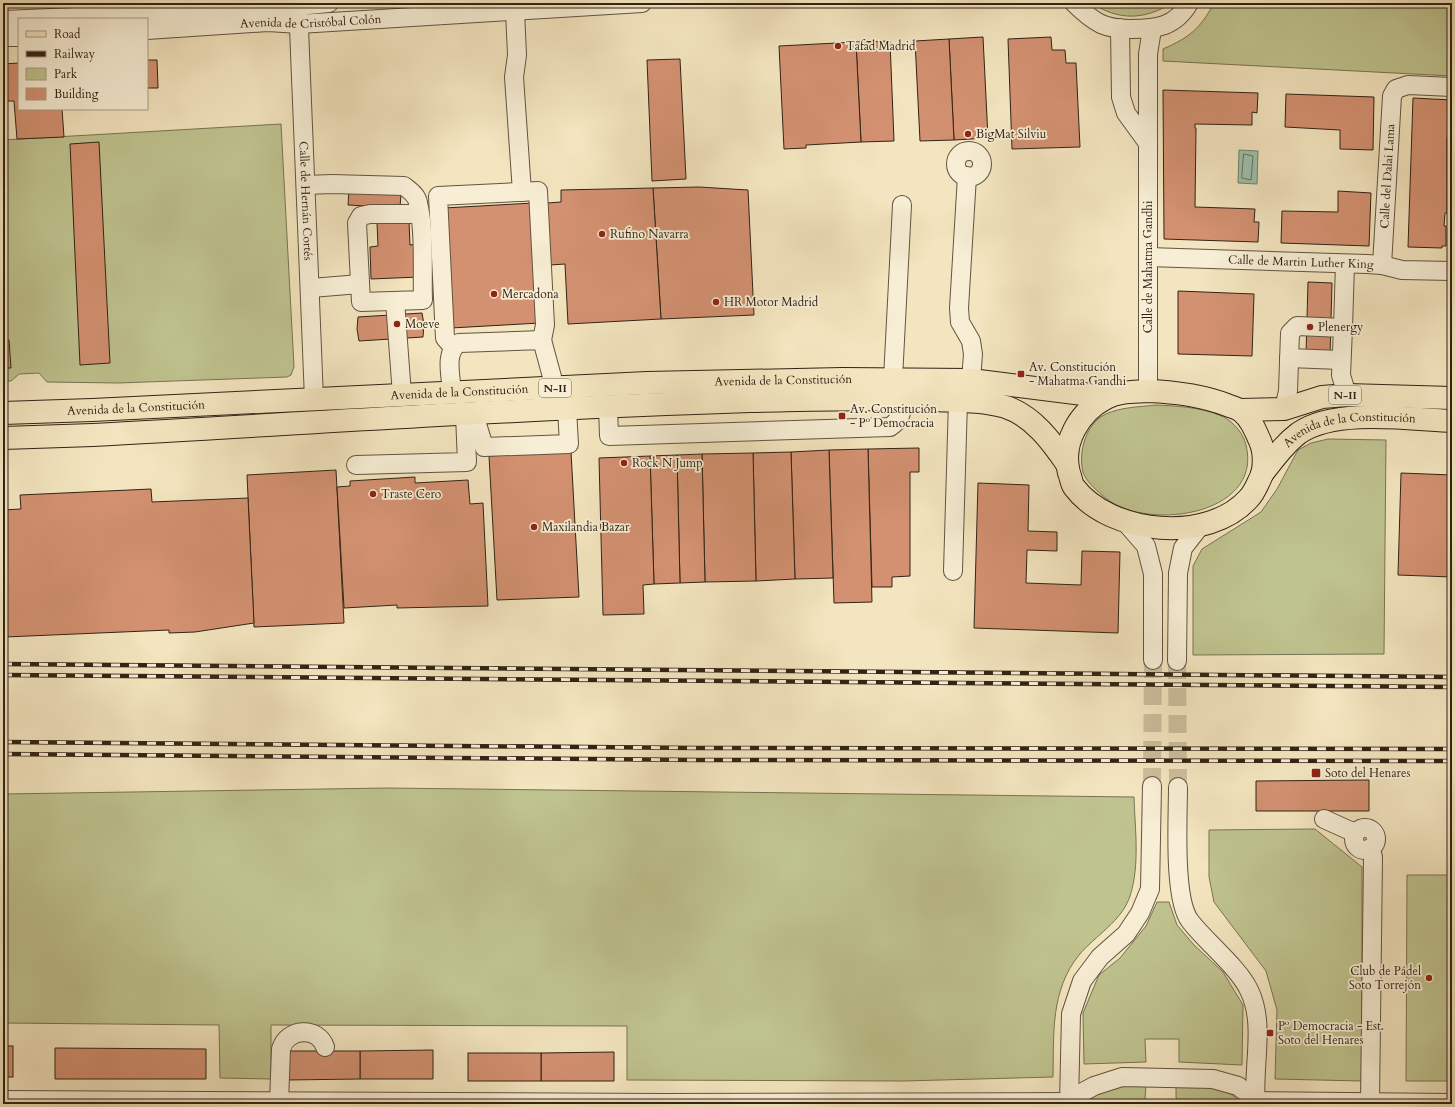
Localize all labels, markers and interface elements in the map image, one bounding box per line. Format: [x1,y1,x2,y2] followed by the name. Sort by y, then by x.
[240,11,382,32] street label: Avenida de Cristóbal Colón
[18,18,148,110] legend
[54,26,81,42] text: Road
[846,38,916,54] place label: Tafad Madrid
[833,41,843,51] marker: Tafad Madrid
[54,46,96,62] text: Railway
[54,66,78,82] text: Park
[54,86,99,102] text: Building
[1376,123,1398,229] street label: Calle del Dalai Lama
[976,126,1047,142] place label: BigMat Silviu
[963,129,973,139] marker: BigMat Silviu
[296,141,316,261] street label: Calle de Hernán Cortés
[1140,200,1156,333] street label: Calle de Mahatma Gandhi
[610,226,690,242] place label: Rufino Navarra
[597,229,607,239] marker: Rufino Navarra
[1228,252,1374,272] street label: Calle de Martin Luther King
[502,286,559,302] place label: Mercadona
[489,289,499,299] marker: Mercadona
[724,294,819,310] place label: HR Motor Madrid
[711,297,721,307] marker: HR Motor Madrid
[405,316,440,332] place label: Moeve
[392,319,402,329] marker: Moeve
[1318,319,1364,335] place label: Plenergy
[1305,322,1315,332] marker: Plenergy
[1029,359,1127,389] place label: Av. Constitución - Mahatma Gandhi
[1016,369,1026,379] marker: Av. Constitución - Mahatma Gandhi
[714,371,852,390] street label: Avenida de la Constitución
[539,379,571,397] road number: N-II
[390,381,529,403] street label: Avenida de la Constitución
[1329,386,1361,404] road number: N-II
[67,397,205,419] street label: Avenida de la Constitución
[850,401,937,431] place label: Av. Constitución - Pº Democracia
[1280,409,1417,451] street label: Avenida de la Constitución
[837,411,847,421] marker: Av. Constitución - Pº Democracia
[632,455,703,471] place label: Rock N Jump
[619,458,629,468] marker: Rock N Jump
[381,486,442,502] place label: Traste Cero
[368,489,378,499] marker: Traste Cero
[542,519,630,535] place label: Maxilandia Bazar
[529,522,539,532] marker: Maxilandia Bazar
[1325,765,1410,781] place label: Soto del Henares
[1310,767,1322,779] marker: Soto del Henares
[1349,963,1421,993] place label: Club de Pádel Soto Torrejón
[1424,973,1434,983] marker: Club de Pádel Soto Torrejón
[1278,1018,1384,1048] place label: Pº Democracia - Est. Soto del Henares
[1265,1028,1275,1038] marker: Pº Democracia - Est. Soto del Henares

